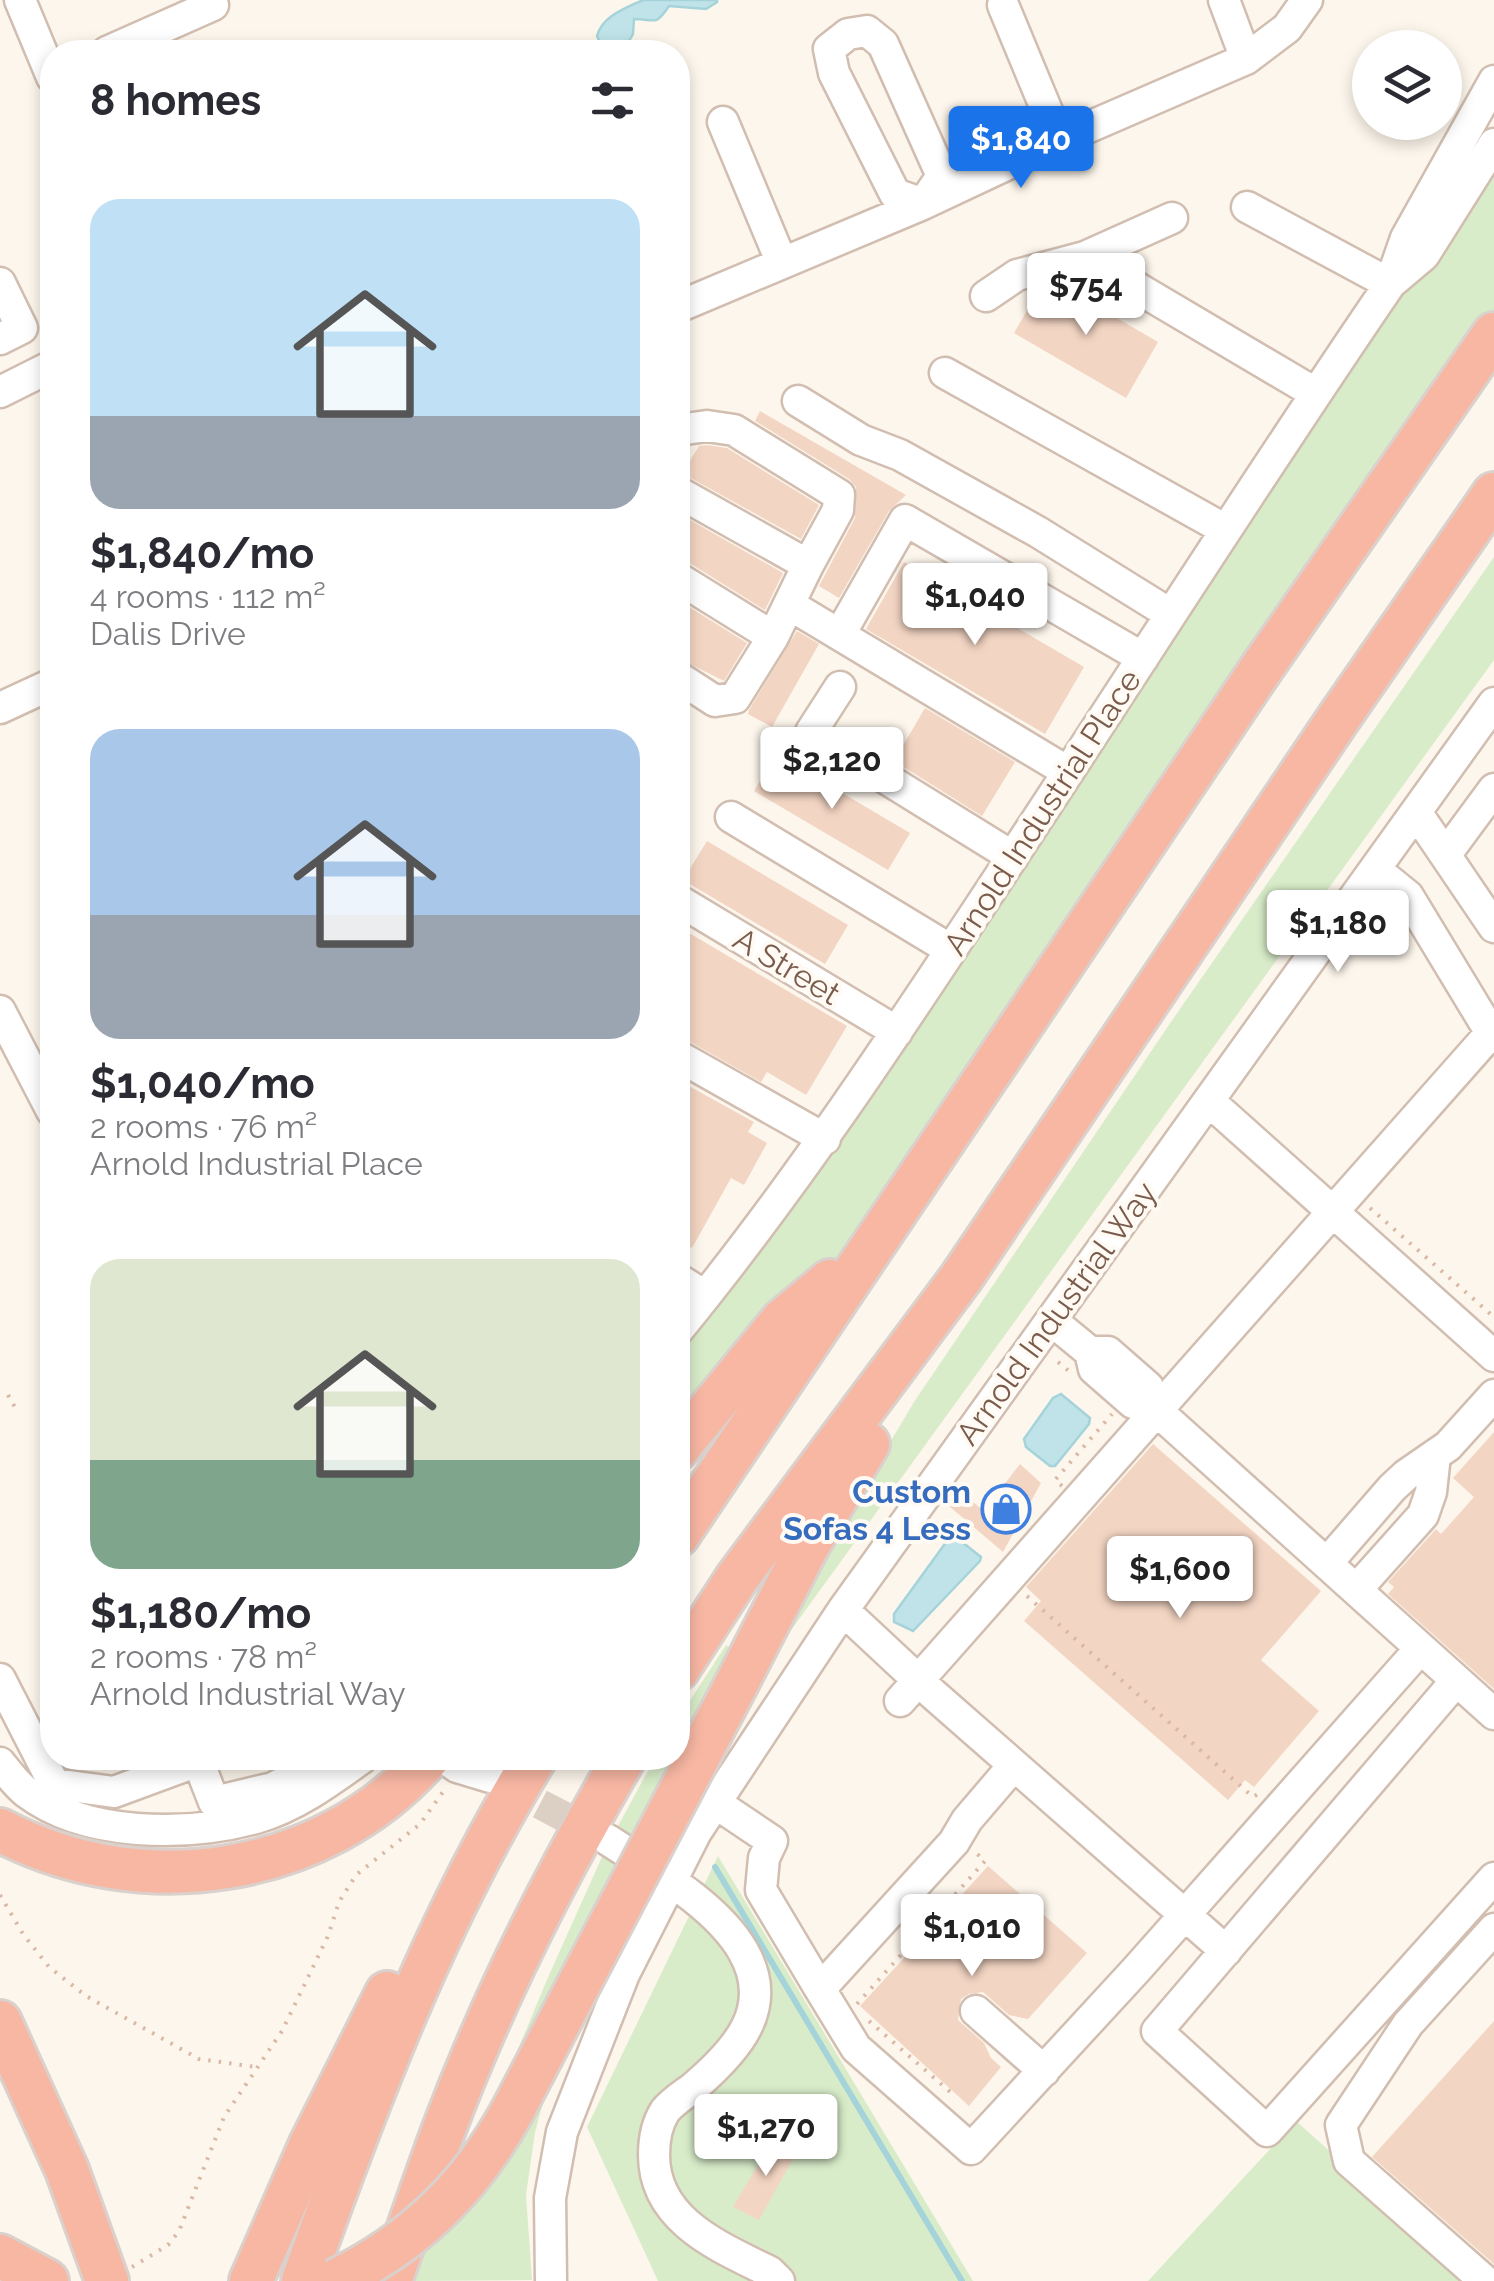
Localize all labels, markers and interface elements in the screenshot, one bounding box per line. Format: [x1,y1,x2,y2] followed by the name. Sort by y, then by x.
[1352,30,1462,140] map controls
[1352,30,1462,140] button: layers
[585,73,640,128] icon: filters
[90,76,261,125] text: 8 homes
[940,106,1102,191] pin: $1,840
[971,120,1071,157] text: $1,840
[1027,253,1145,338] pin: $754
[275,264,455,444] icon: home
[1049,267,1123,304] text: $754
[90,529,314,578] text: $1,840/mo
[894,563,1056,648] pin: $1,040
[924,577,1026,614] text: $1,040
[90,578,326,615] text: 4 rooms · 112 m²
[90,615,246,652] text: Dalis Drive
[936,662,1148,962] street label: Arnold Industrial Place
[751,727,913,812] pin: $2,120
[782,741,882,778] text: $2,120
[275,794,455,974] icon: home
[1257,890,1419,975] pin: $1,180
[1289,904,1387,941] text: $1,180
[727,920,847,1012] street label: A Street
[90,1059,315,1108] text: $1,040/mo
[90,1108,317,1145] text: 2 rooms · 76 m²
[90,1145,423,1182] text: Arnold Industrial Place
[948,1175,1164,1451] street label: Arnold Industrial Way
[275,1324,455,1504] icon: home
[783,1473,971,1547] place label: Custom Sofas 4 Less
[980,1483,1032,1535] shop icon: Custom Sofas 4 Less
[1099,1536,1261,1621] pin: $1,600
[1129,1550,1231,1587] text: $1,600
[90,1589,311,1638] text: $1,180/mo
[90,1638,317,1675] text: 2 rooms · 78 m²
[90,1675,406,1712] text: Arnold Industrial Way
[891,1894,1053,1979] pin: $1,010
[923,1908,1021,1945] text: $1,010
[685,2094,847,2179] pin: $1,270
[716,2108,816,2145] text: $1,270

